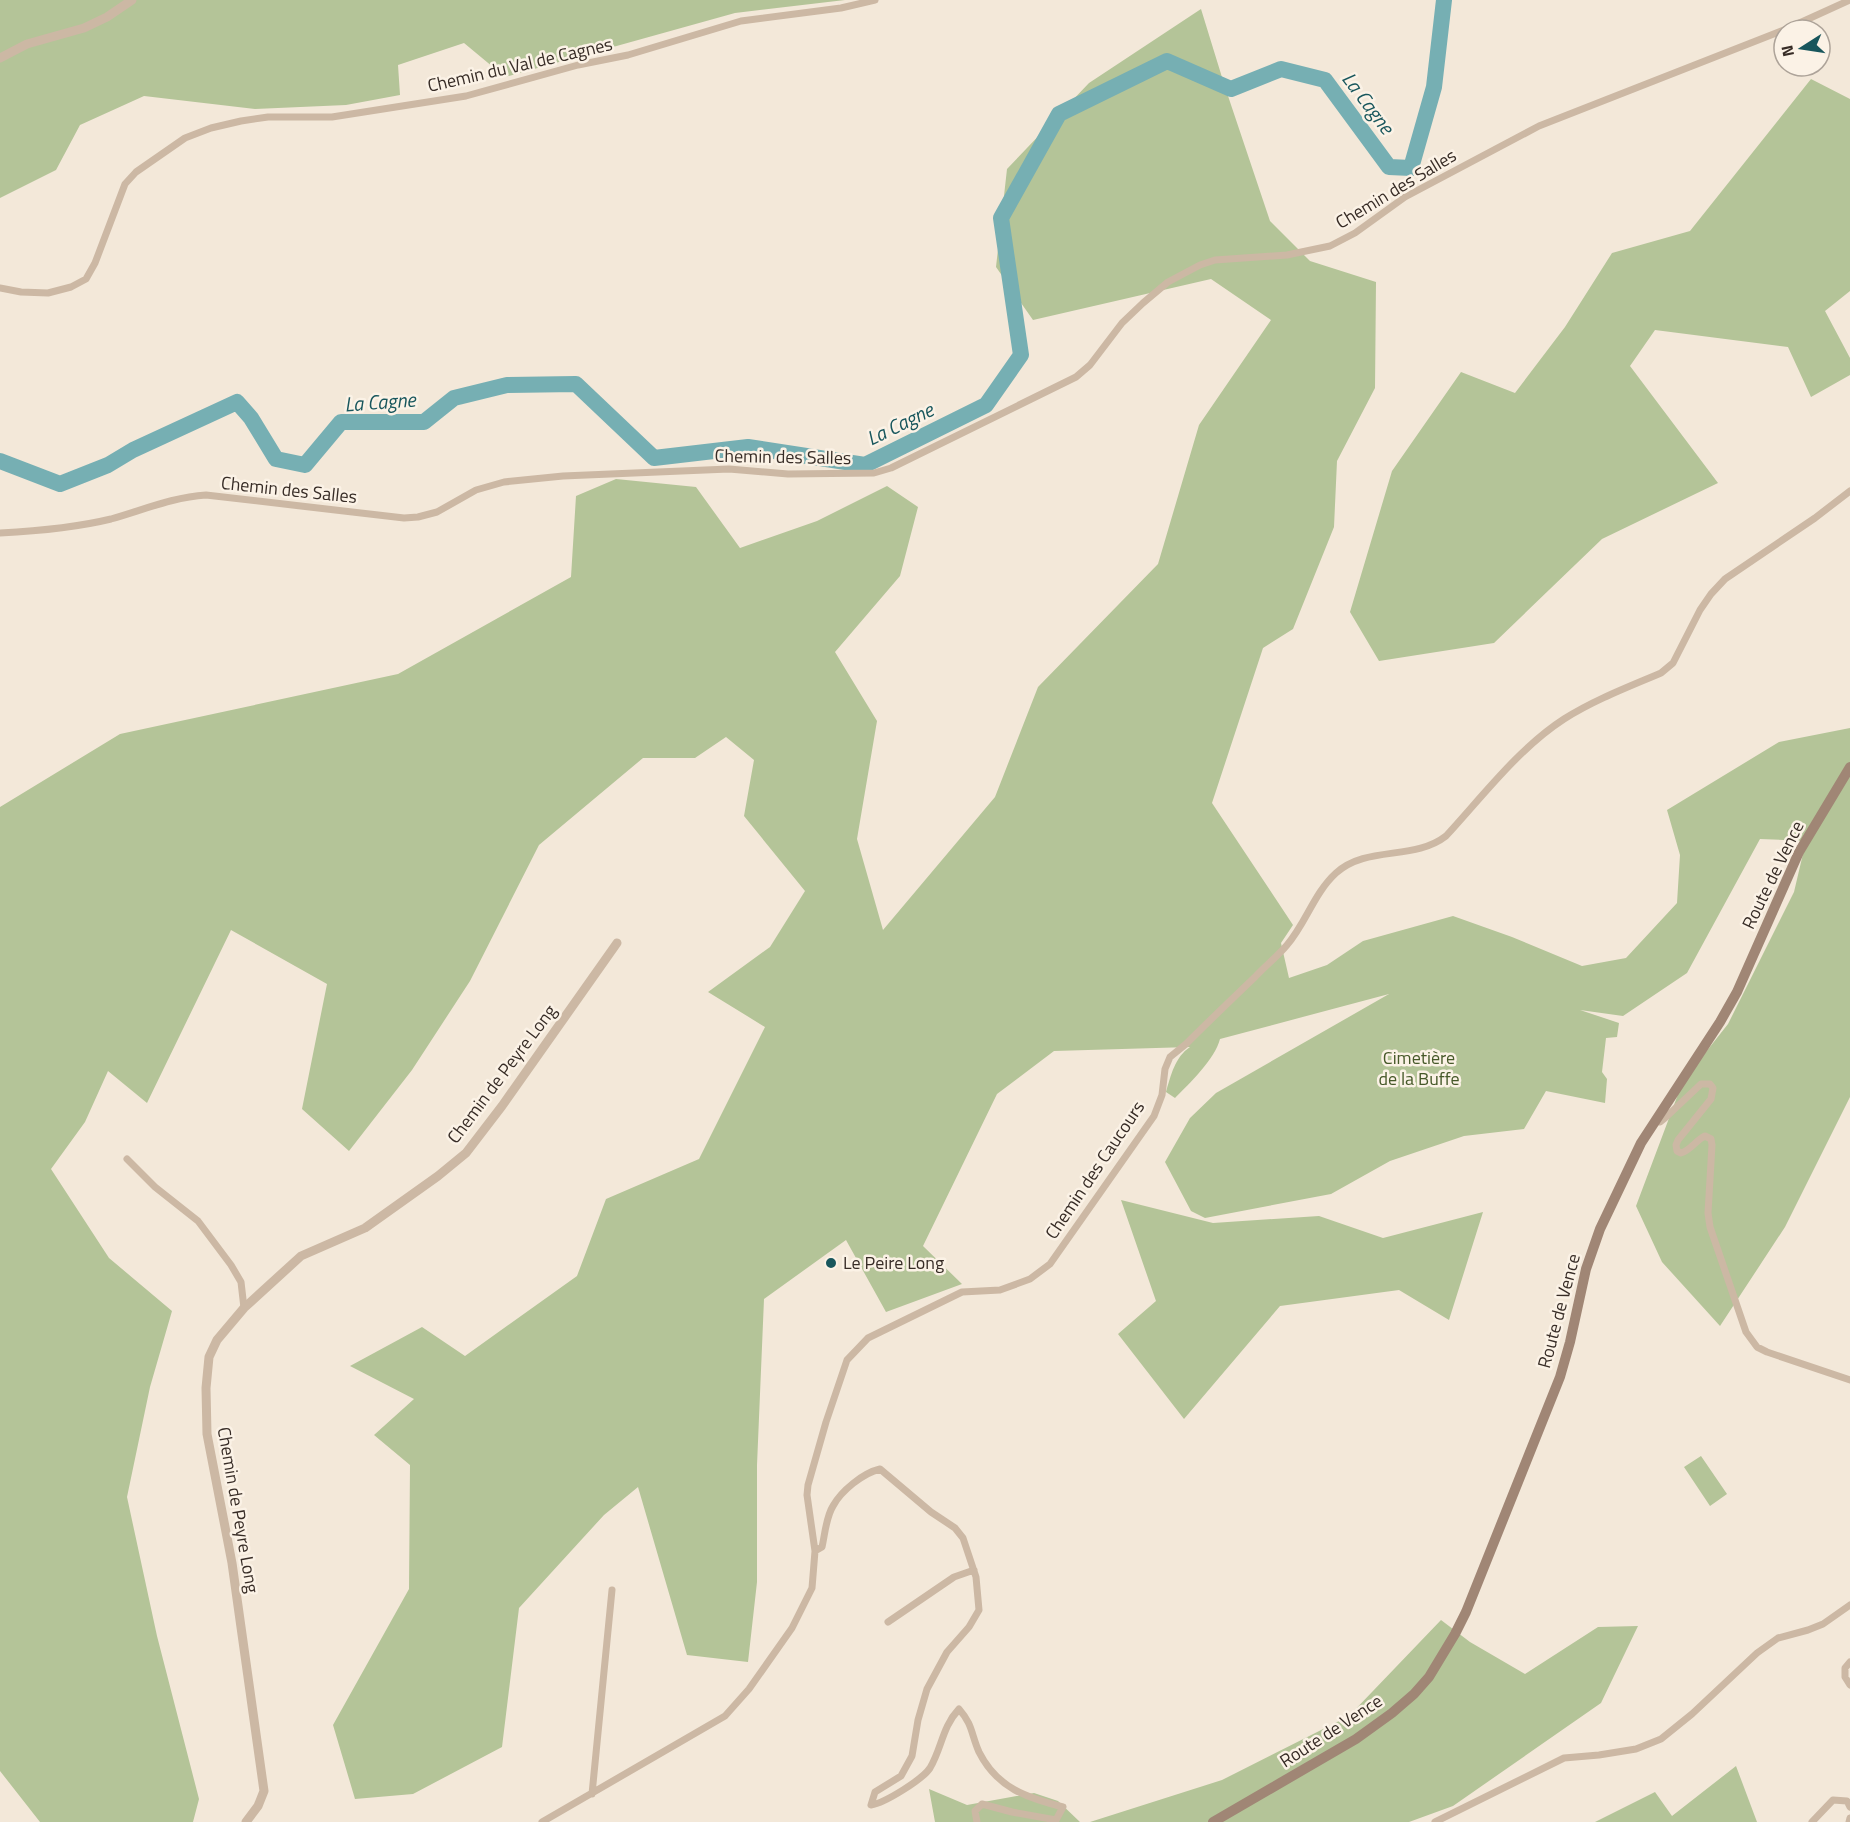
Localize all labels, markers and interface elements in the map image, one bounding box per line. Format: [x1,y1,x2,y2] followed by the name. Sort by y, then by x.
[1772,18,1832,78] north arrow
[425,30,615,99] street label: Chemin du Val de Cagnes
[1774,43,1800,59] text: N
[1335,65,1403,142] water label: La Cagne
[1330,142,1461,235] street label: Chemin des Salles
[343,383,418,419] water label: La Cagne
[861,393,940,453] water label: La Cagne
[714,442,852,471] street label: Chemin des Salles
[220,469,358,510] street label: Chemin des Salles
[1735,816,1810,933] street label: Route de Vence
[440,998,563,1149] street label: Chemin de Peyre Long
[1378,1044,1460,1092] park label: Cimetière de la Buffe
[1038,1095,1151,1244] street label: Chemin des Caucours
[843,1249,944,1276] place label: Le Peire Long
[1530,1251,1587,1371] street label: Route de Vence
[824,1256,838,1270] marker: Le Peire Long
[211,1425,266,1595] street label: Chemin de Peyre Long
[1274,1687,1387,1774] street label: Route de Vence

